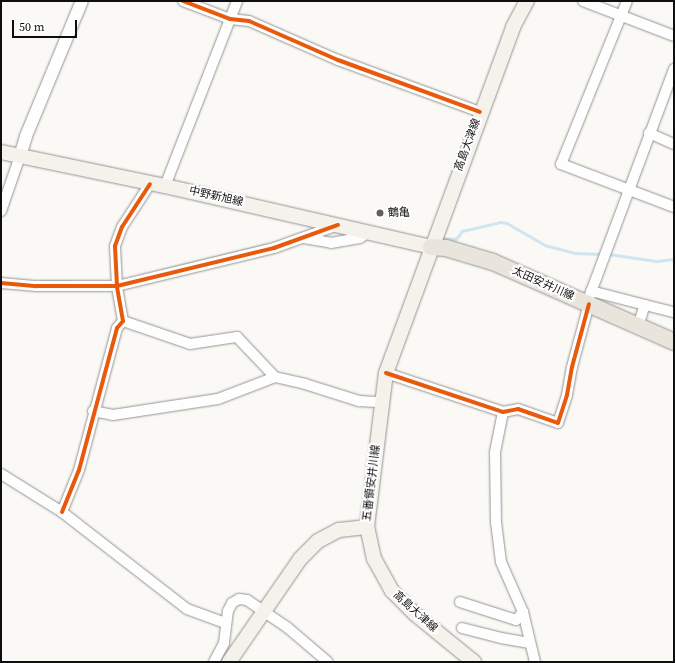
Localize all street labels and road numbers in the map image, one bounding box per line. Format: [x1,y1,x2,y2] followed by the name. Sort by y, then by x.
[452,117,484,173] street label: 高島大津線
[188,184,244,210] street label: 中野新旭線
[510,265,576,303] street label: 太田安井川線
[361,444,383,522] street label: 五番領安井川線
[390,589,440,635] street label: 高島大津線

